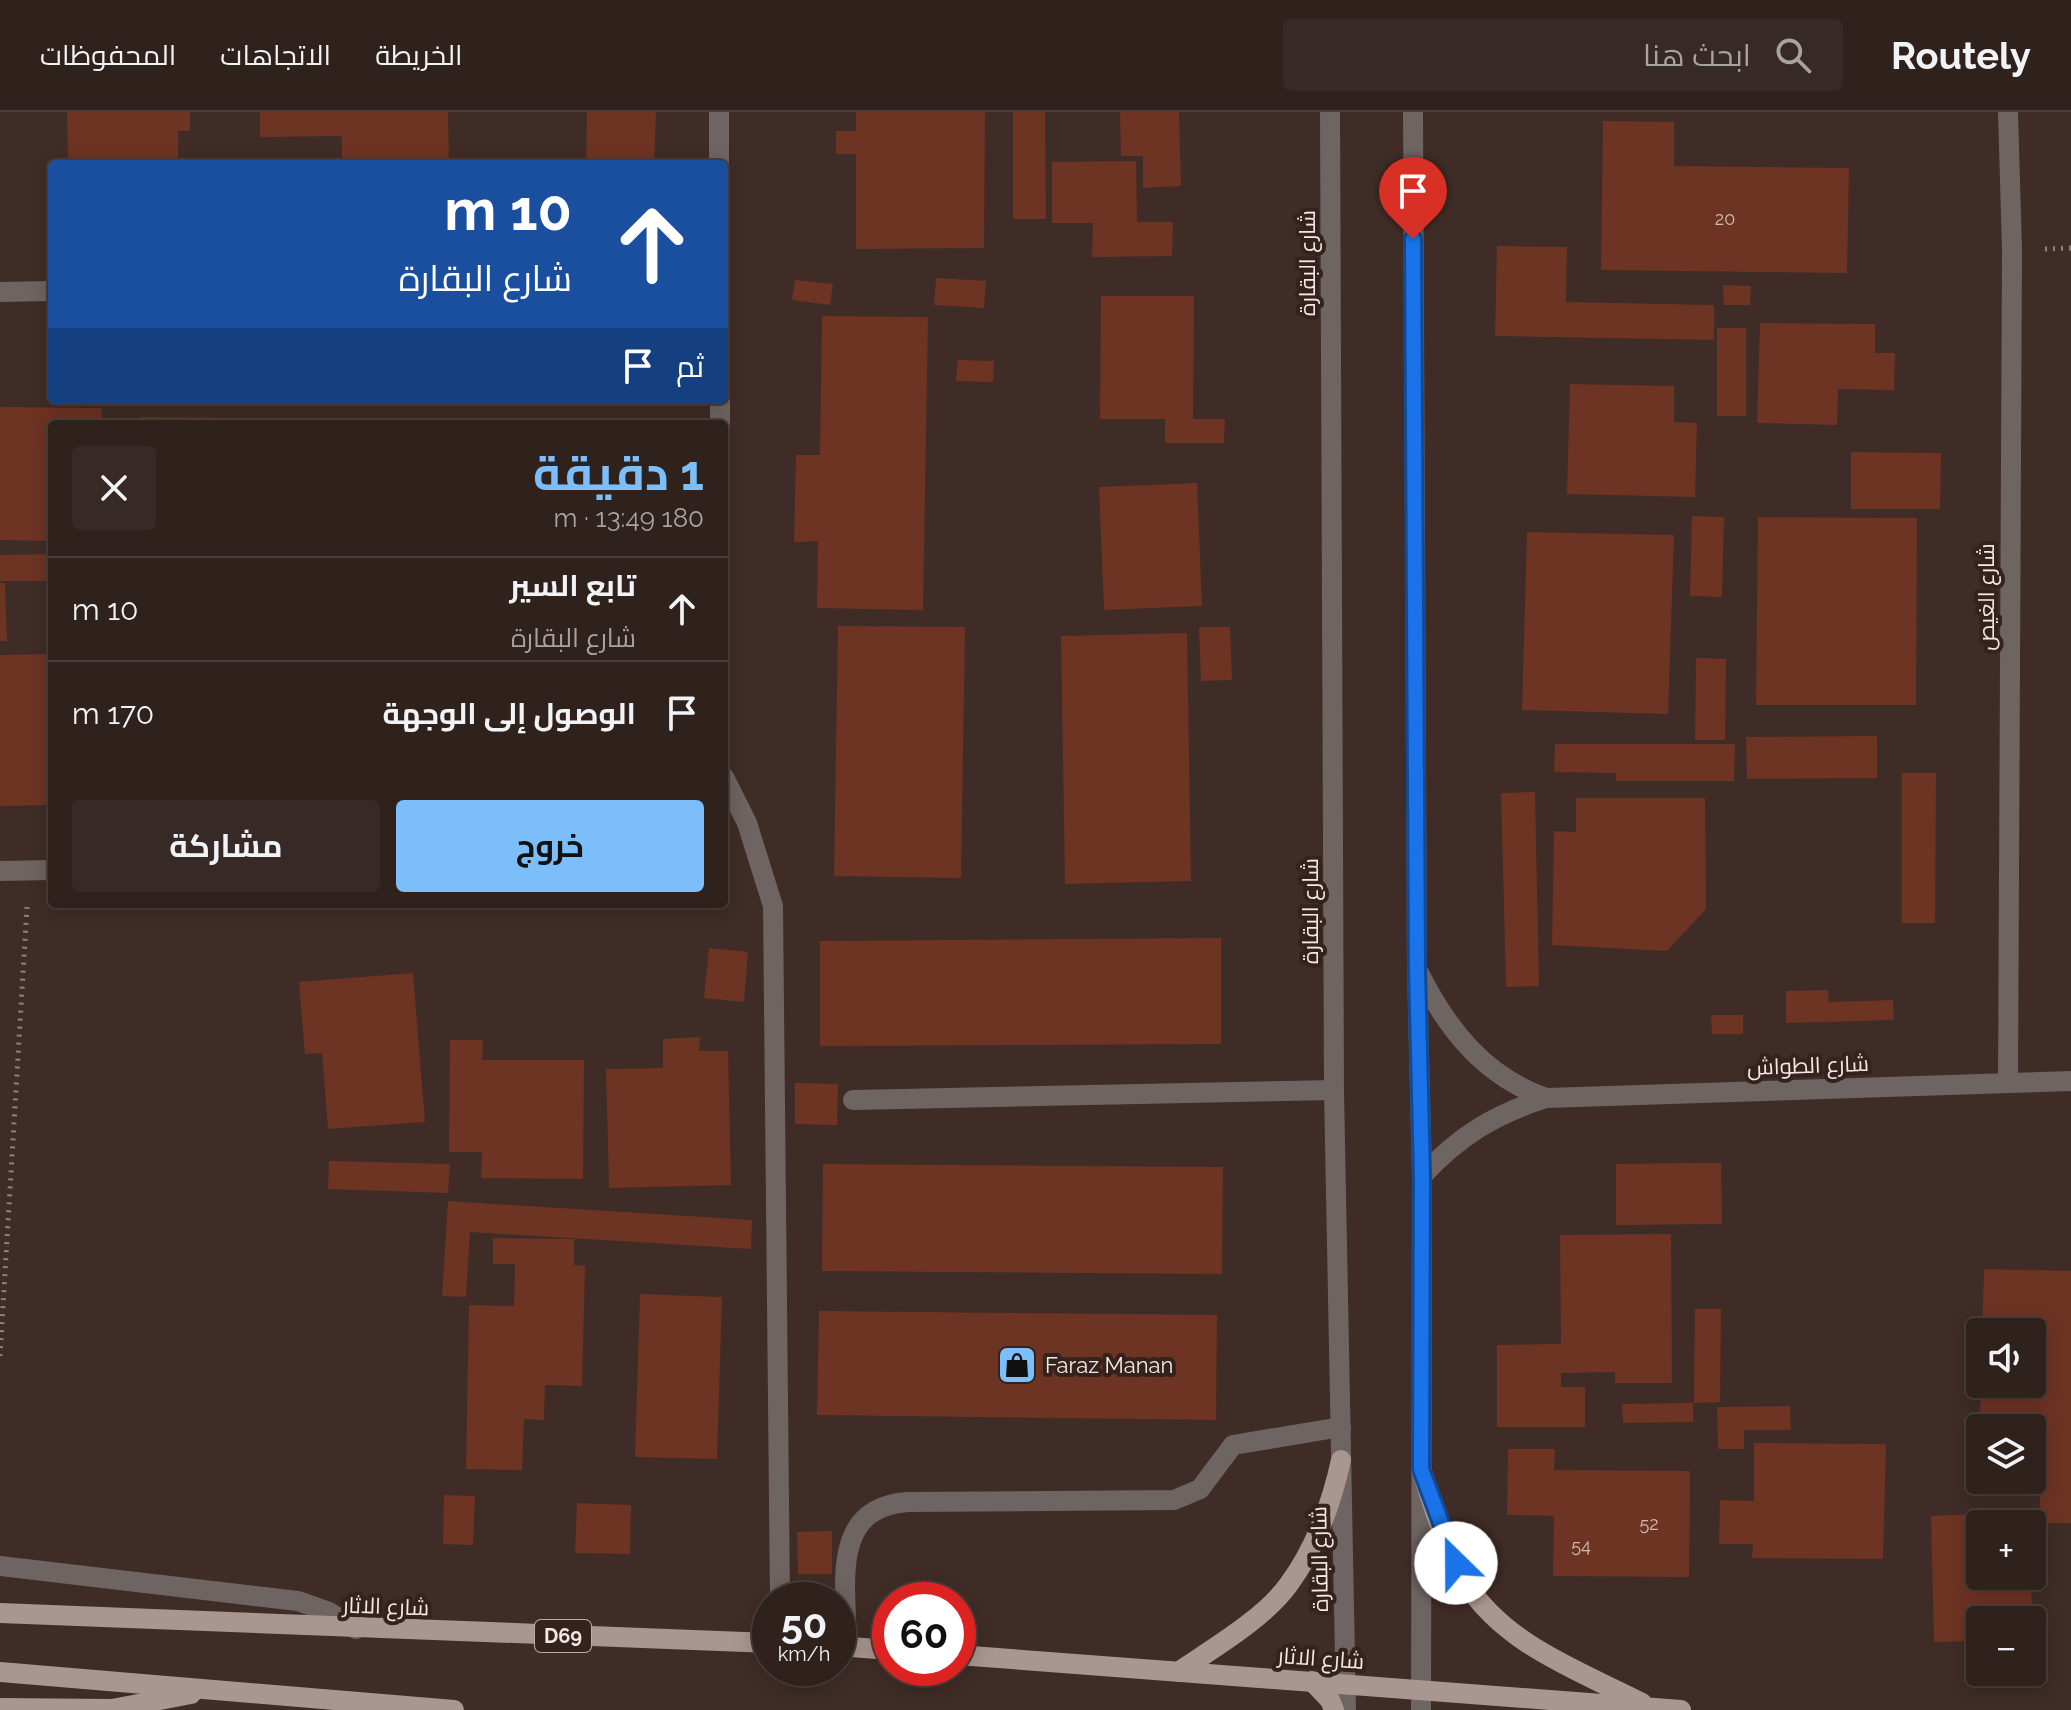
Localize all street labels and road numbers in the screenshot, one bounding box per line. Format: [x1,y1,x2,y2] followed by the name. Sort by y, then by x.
[1294,210,1322,316] street label: شارع البقارة
[1973,543,2001,651] street label: شارع الغيص
[1297,858,1325,964] street label: شارع البقارة
[1747,1050,1869,1082] street label: شارع الطواش
[1305,1506,1335,1612] street label: شارع البقارة
[340,1591,430,1622] street label: شارع الاثار
[535,1620,591,1652] road number: D69
[1275,1642,1365,1676] street label: شارع الاثار

